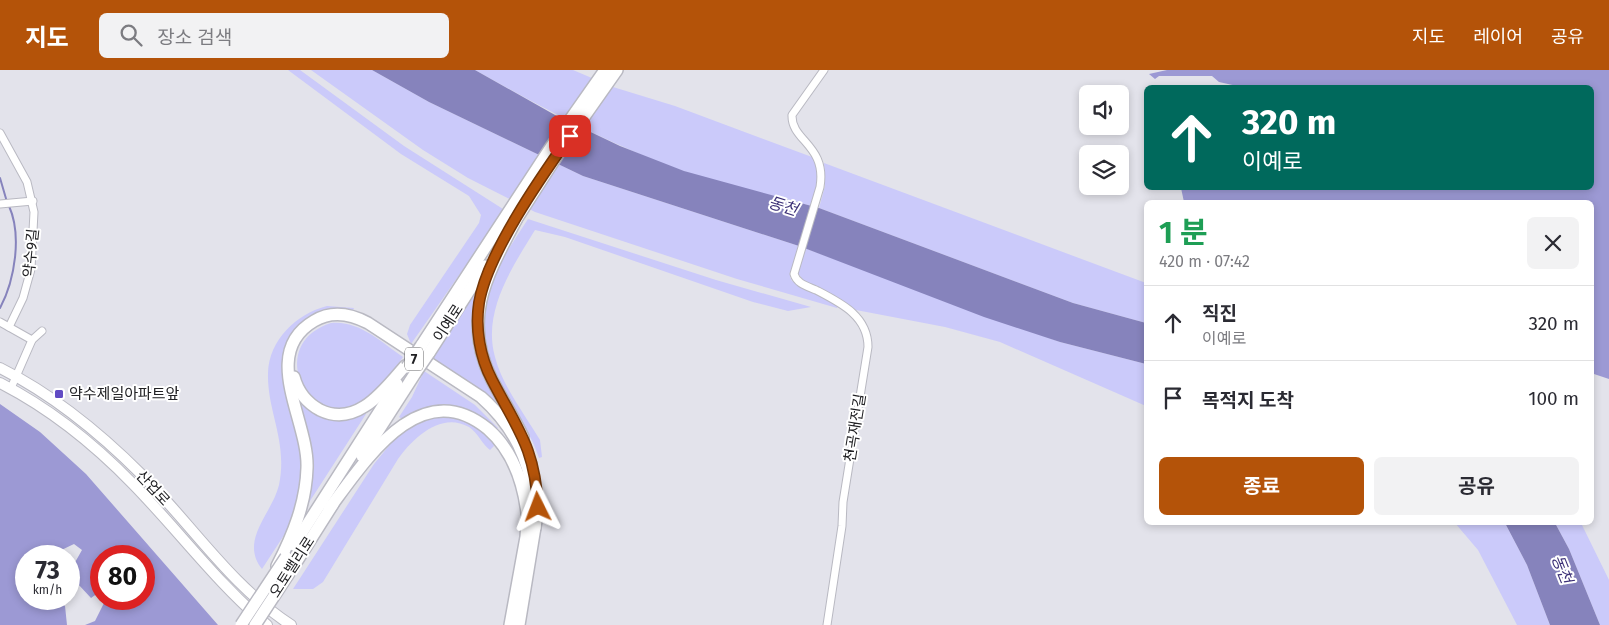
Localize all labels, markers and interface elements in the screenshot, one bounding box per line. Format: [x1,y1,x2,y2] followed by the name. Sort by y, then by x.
[99,13,449,58] search box
[117,21,145,49] icon: search
[25,24,69,52] text: 지도
[157,26,232,49] text: 장소 검색
[1412,26,1445,48] text: 지도
[1473,26,1523,48] text: 레이어
[1551,26,1584,48] text: 공유
[1079,85,1129,195] map controls
[1079,85,1129,135] button: sound
[1242,101,1336,143] text: 320 m
[1159,105,1224,170] icon: ahead
[549,115,591,157] pin
[556,122,584,150] icon: arrive
[1079,145,1129,195] button: layers
[1242,148,1303,175] text: 이예로
[766,193,802,220] water label: 동천
[1159,215,1208,251] text: 1 분
[1527,217,1579,269] button: close
[19,228,43,278] street label: 약수9길
[1159,252,1250,271] text: 420 m · 07:42
[429,301,467,345] street label: 이예로
[1202,302,1237,325] text: 직진
[1159,309,1187,337] icon: ahead
[1528,312,1579,335] text: 320 m
[1202,329,1246,348] text: 이예로
[405,348,423,370] road number: 7
[1159,384,1187,412] icon: arrive
[69,385,180,403] place label: 약수제일아파트앞
[1528,387,1579,410] text: 100 m
[53,388,65,400] marker: 약수제일아파트앞
[1202,389,1294,412] text: 목적지 도착
[841,393,869,463] street label: 천곡재전길
[1159,457,1364,515] button: 종료
[1374,457,1579,515] button: 공유
[132,467,174,509] street label: 산업로
[511,480,563,532] position arrow
[266,533,318,601] street label: 오토밸리로
[90,545,155,610] speed limit sign: 80
[1548,552,1577,588] water label: 동천
[35,556,60,586] text: 73
[33,583,62,597] text: km/h

